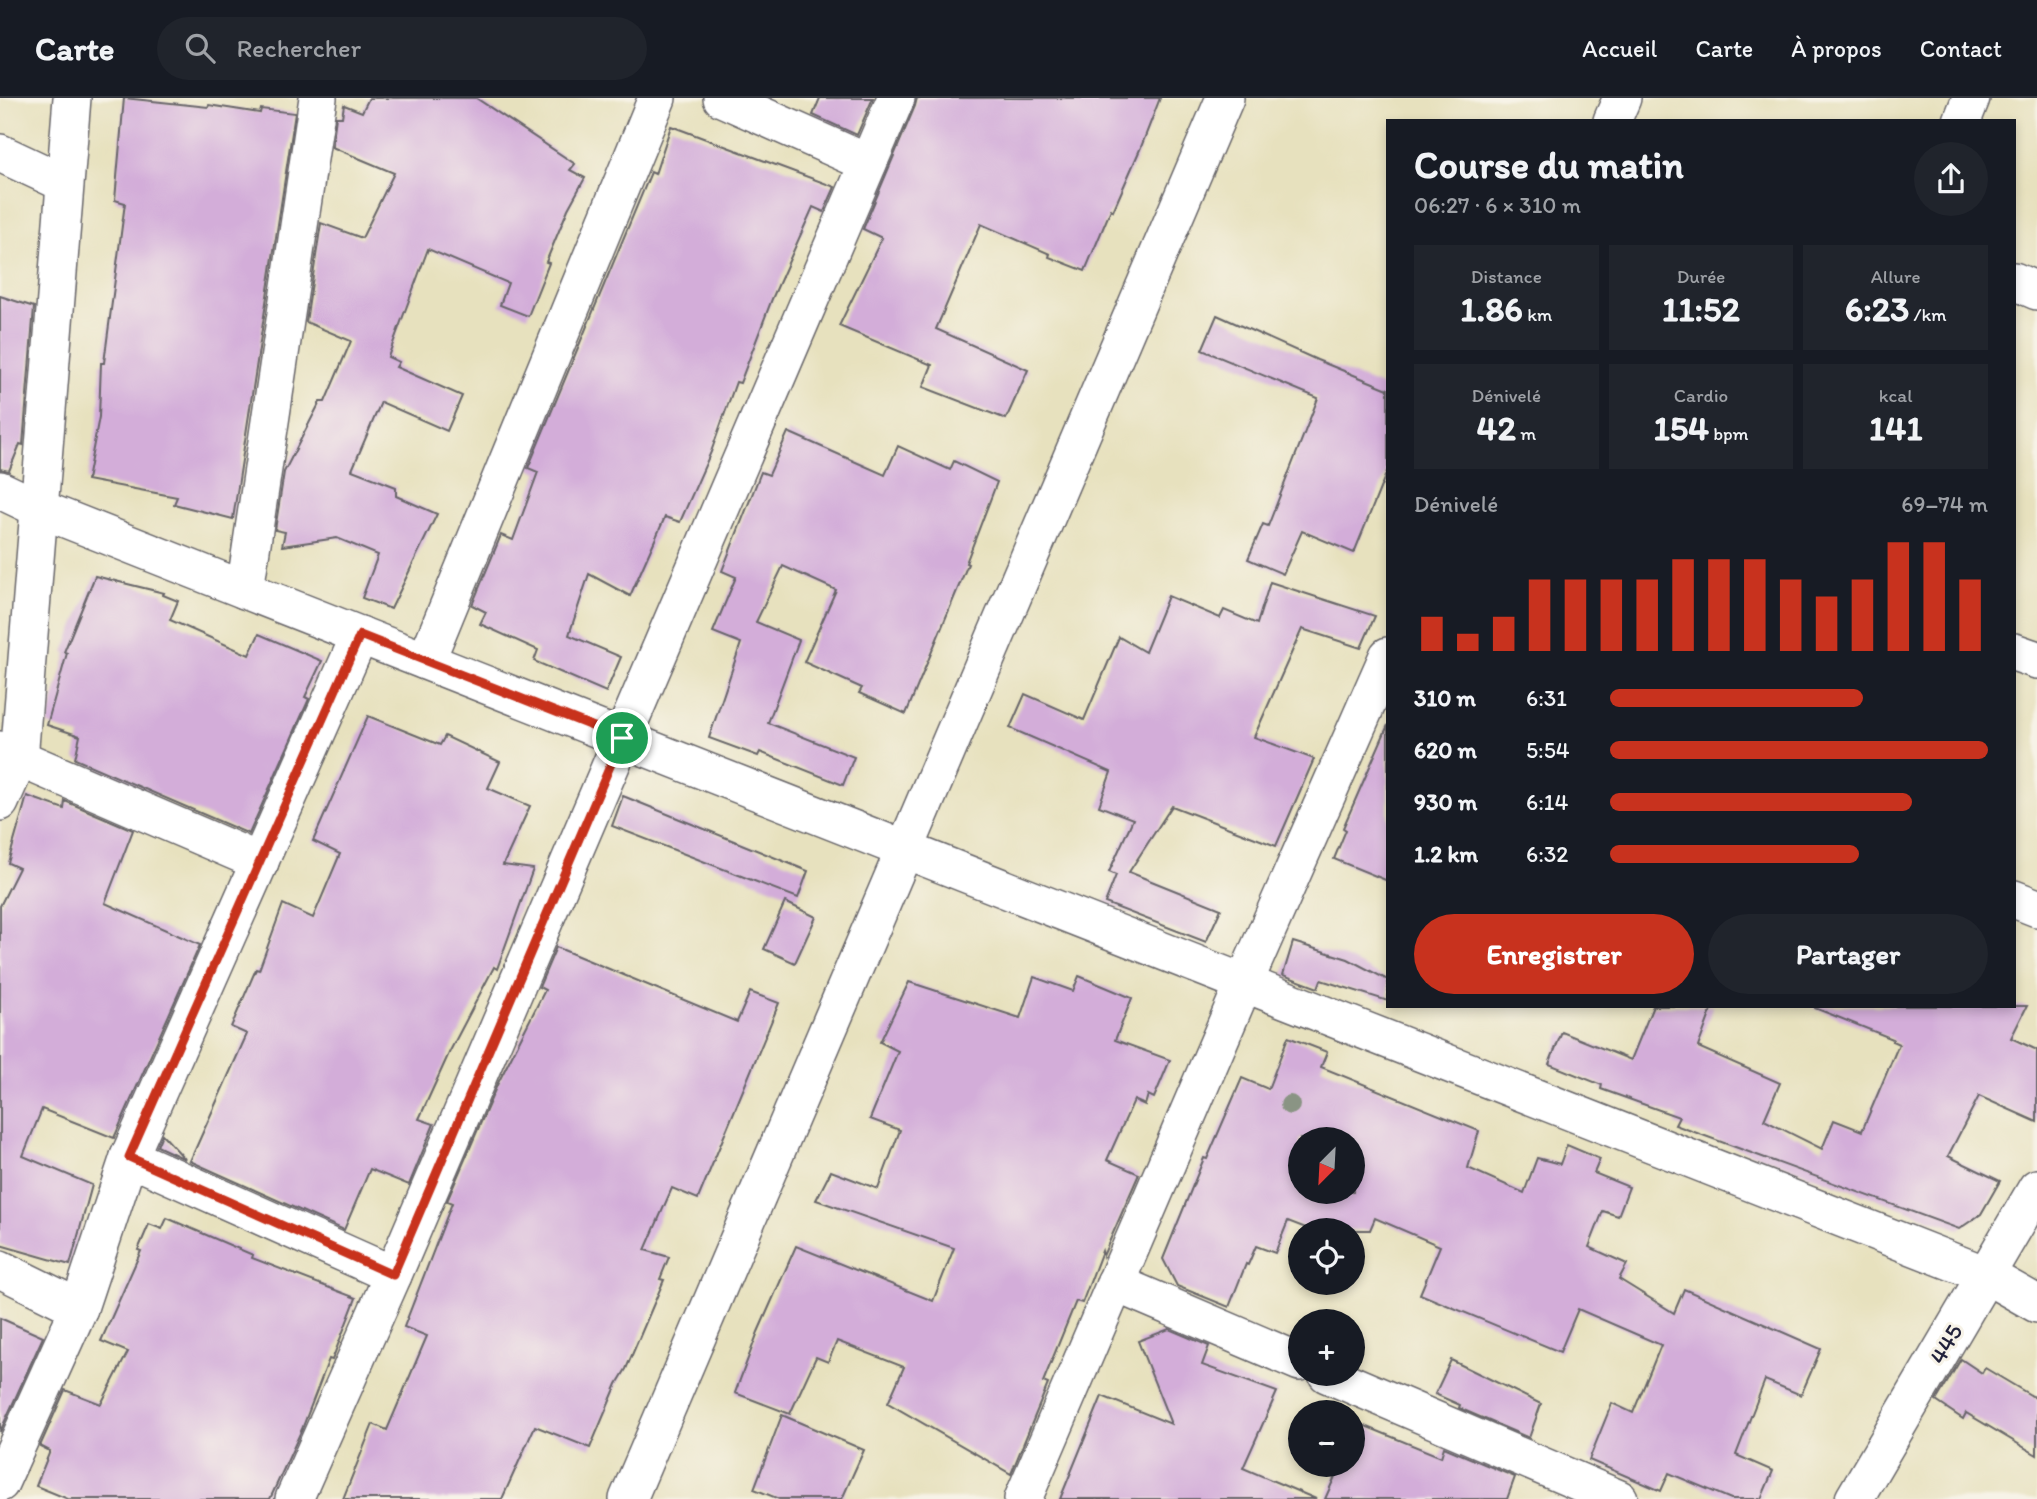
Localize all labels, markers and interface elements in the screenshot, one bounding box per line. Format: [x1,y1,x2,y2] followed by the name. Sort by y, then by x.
[157,17,647,80] search box
[35,29,115,68] text: Carte
[181,29,219,67] icon: search
[237,32,361,64] text: Rechercher
[1582,34,1657,63] text: Accueil
[1695,34,1753,63] text: Carte
[1791,34,1882,63] text: À propos
[1920,34,2002,63] text: Contact
[1414,142,1684,188] text: Course du matin
[1914,142,1988,216] button: share
[1414,191,1581,219] text: 06:27 · 6 × 310 m
[1471,265,1542,288] text: Distance
[1677,265,1725,288] text: Durée
[1871,265,1921,288] text: Allure
[1460,288,1523,330] text: 1.86
[1662,288,1740,330] text: 11:52
[1845,288,1909,330] text: 6:23
[1523,303,1552,326] text: km
[1909,303,1947,326] text: /km
[1472,384,1541,407] text: Dénivelé
[1674,384,1728,407] text: Cardio
[1879,384,1913,407] text: kcal
[1476,407,1516,449] text: 42
[1653,407,1709,449] text: 154
[1869,407,1922,449] text: 141
[1516,422,1536,445] text: m
[1709,422,1749,445] text: bpm
[1414,490,1498,518] text: Dénivelé
[1901,490,1988,518] text: 69–74 m
[1414,684,1476,712] text: 310 m
[1526,684,1567,712] text: 6:31
[592,708,652,768] pin
[603,719,641,757] icon: arrive
[1414,736,1477,764] text: 620 m
[1526,736,1570,764] text: 5:54
[1414,788,1477,816] text: 930 m
[1526,788,1568,816] text: 6:14
[1414,840,1478,868] text: 1.2 km
[1526,840,1568,868] text: 6:32
[1414,914,1694,994] button: Enregistrer
[1708,914,1988,994] button: Partager
[1288,1127,1365,1204] north arrow
[1288,1127,1365,1477] map controls
[1288,1218,1365,1295] button: locate
[1288,1309,1365,1386] button: +
[1923,1319,1968,1369] street label: 445
[1288,1400,1365,1477] button: −

